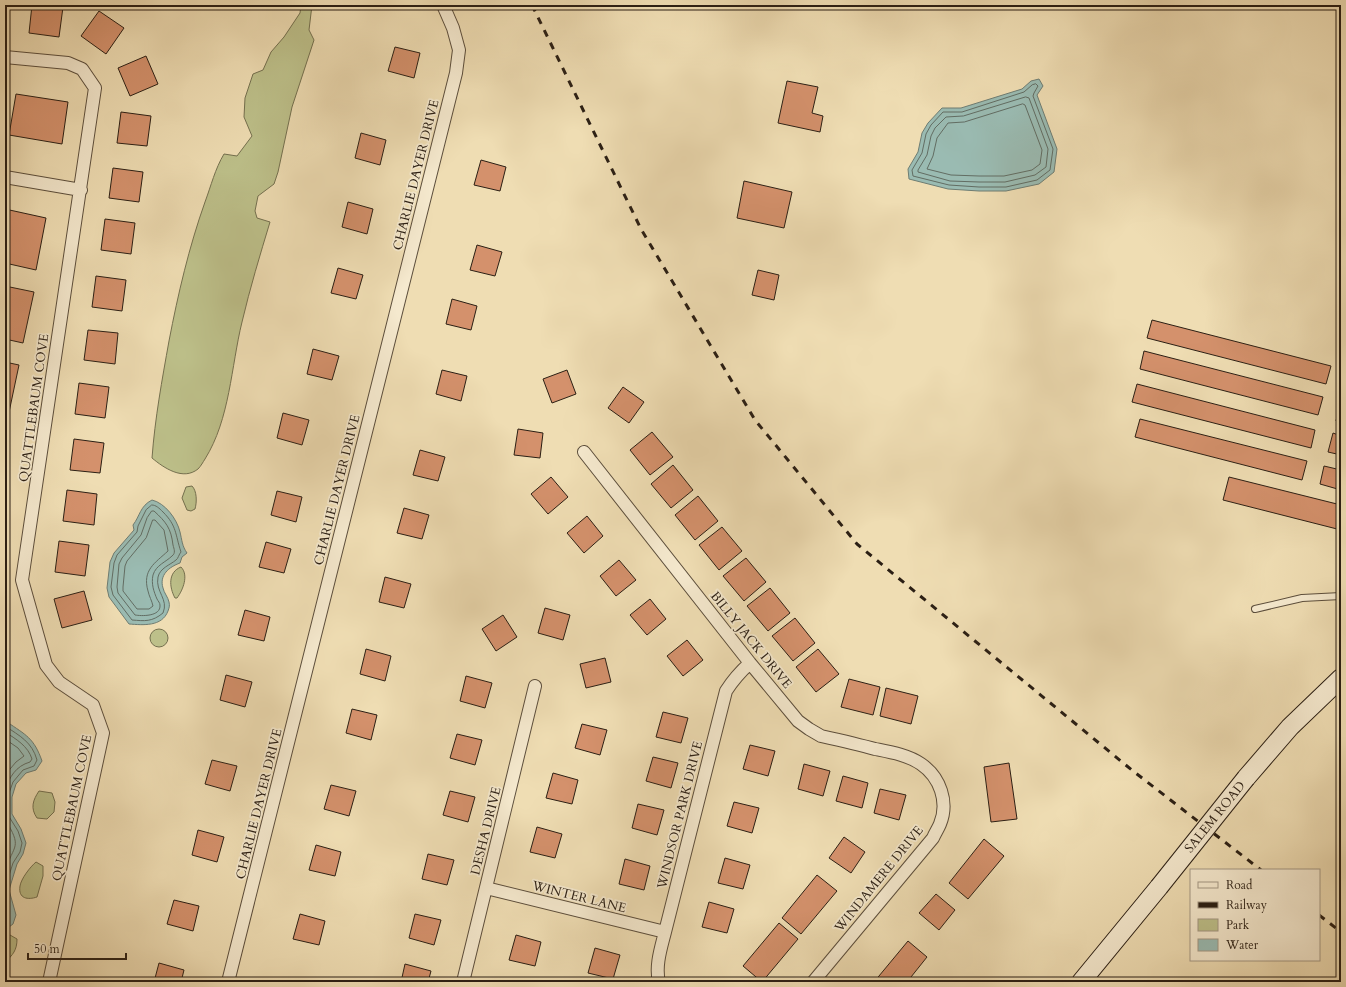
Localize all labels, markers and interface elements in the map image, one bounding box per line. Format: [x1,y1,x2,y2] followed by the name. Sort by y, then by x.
[389,98,443,252] street label: CHARLIE DAYER DRIVE
[15,333,53,483] street label: QUATTLEBAUM COVE
[310,413,364,567] street label: CHARLIE DAYER DRIVE
[706,588,796,692] street label: BILLY JACK DRIVE
[232,727,286,881] street label: CHARLIE DAYER DRIVE
[48,733,96,883] street label: QUATTLEBAUM COVE
[653,739,707,892] street label: WINDSOR PARK DRIVE
[1180,777,1250,857] street label: SALEM ROAD
[466,785,506,877] street label: DESHA DRIVE
[830,822,928,937] street label: WINDAMERE DRIVE
[1190,869,1320,961] legend
[529,876,628,917] street label: WINTER LANE
[1226,877,1253,893] text: Road
[1226,897,1268,913] text: Railway
[1226,917,1250,933] text: Park
[28,935,126,961] scale bar
[1225,937,1259,953] text: Water
[34,941,61,957] text: 50 m

